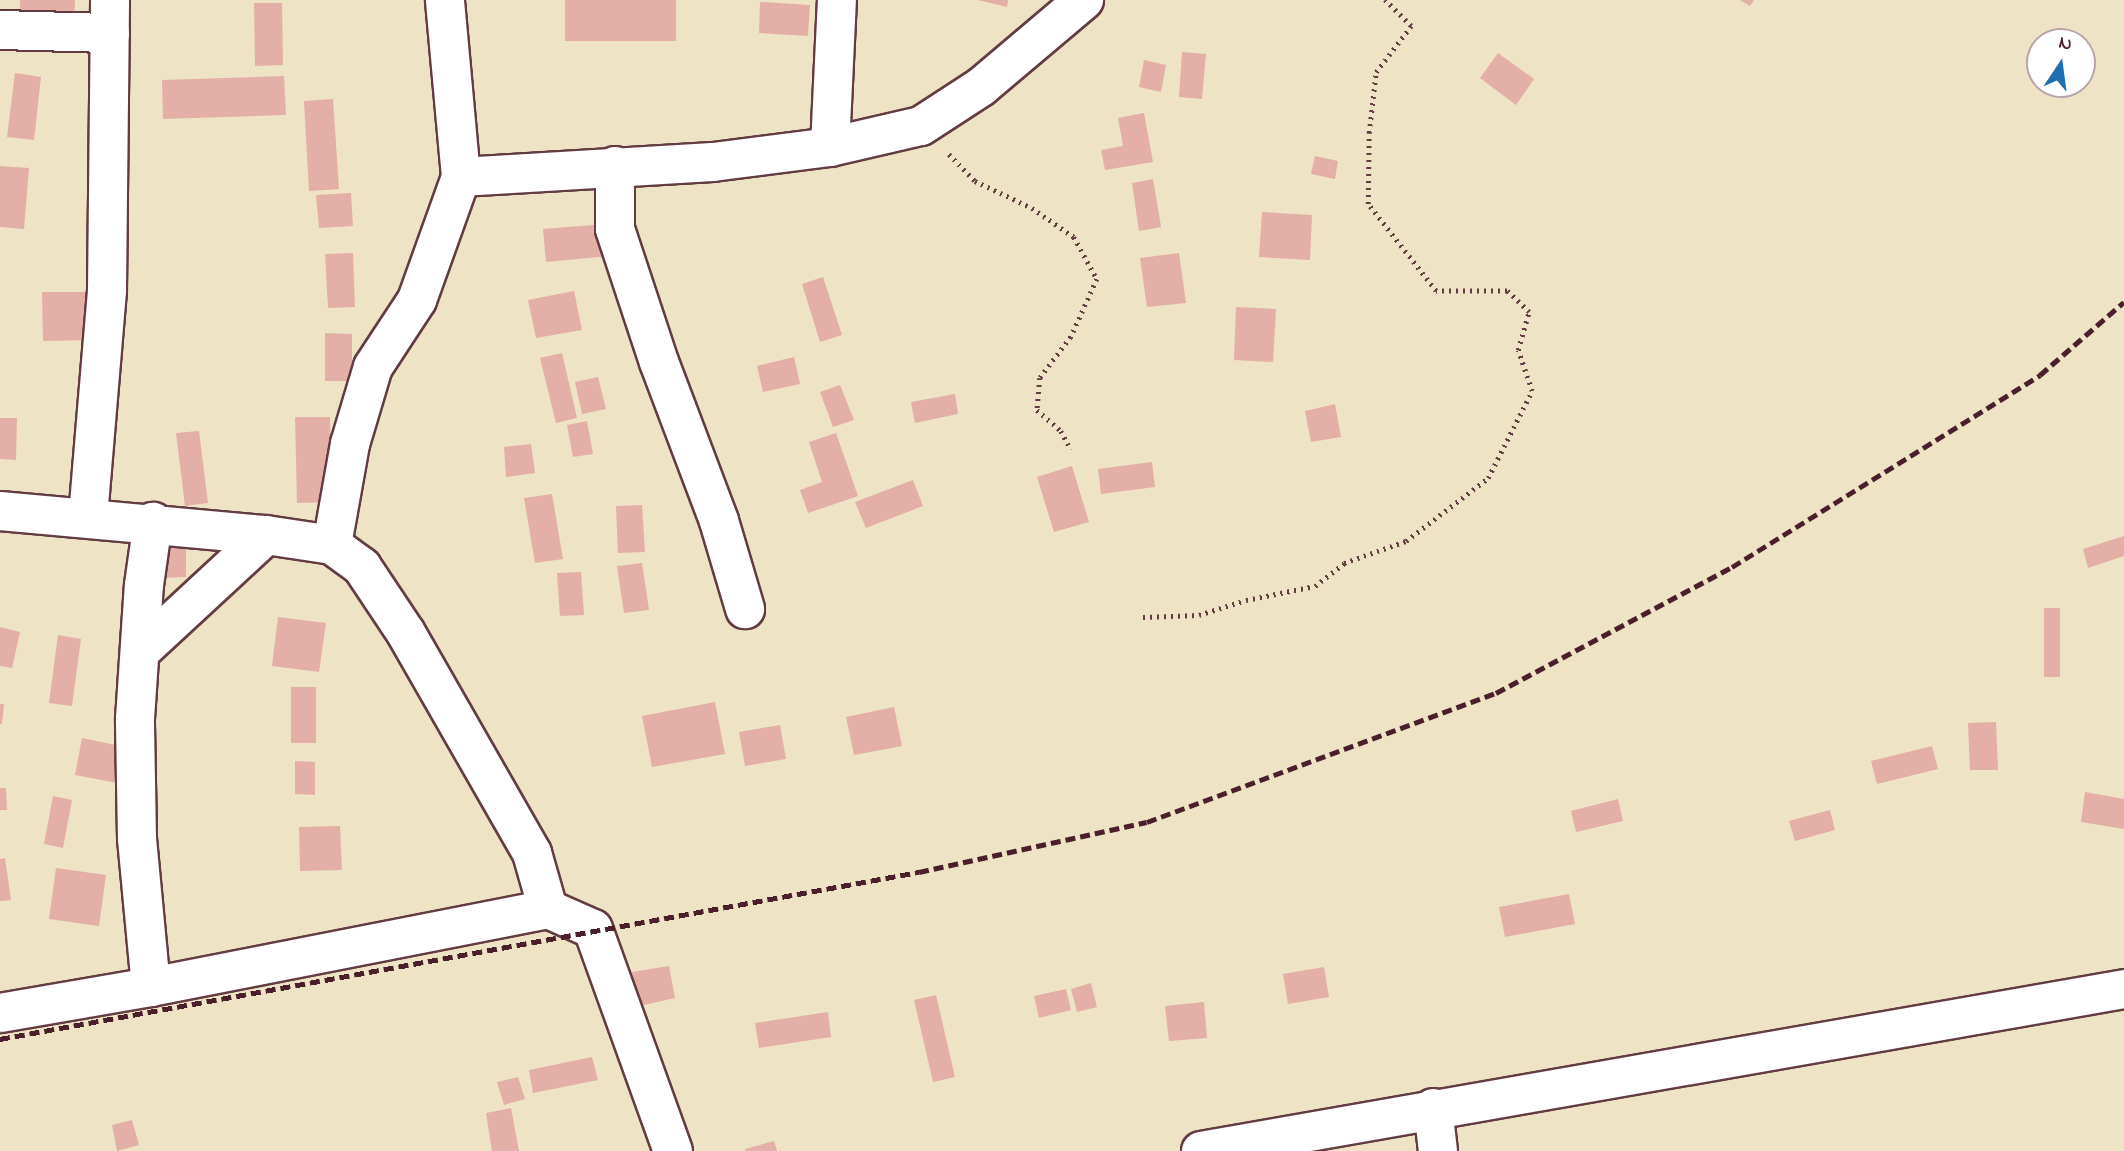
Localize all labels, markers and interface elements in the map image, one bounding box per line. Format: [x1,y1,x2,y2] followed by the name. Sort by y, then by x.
[2026,28,2096,98] north arrow
[2056,29,2075,59] text: N

